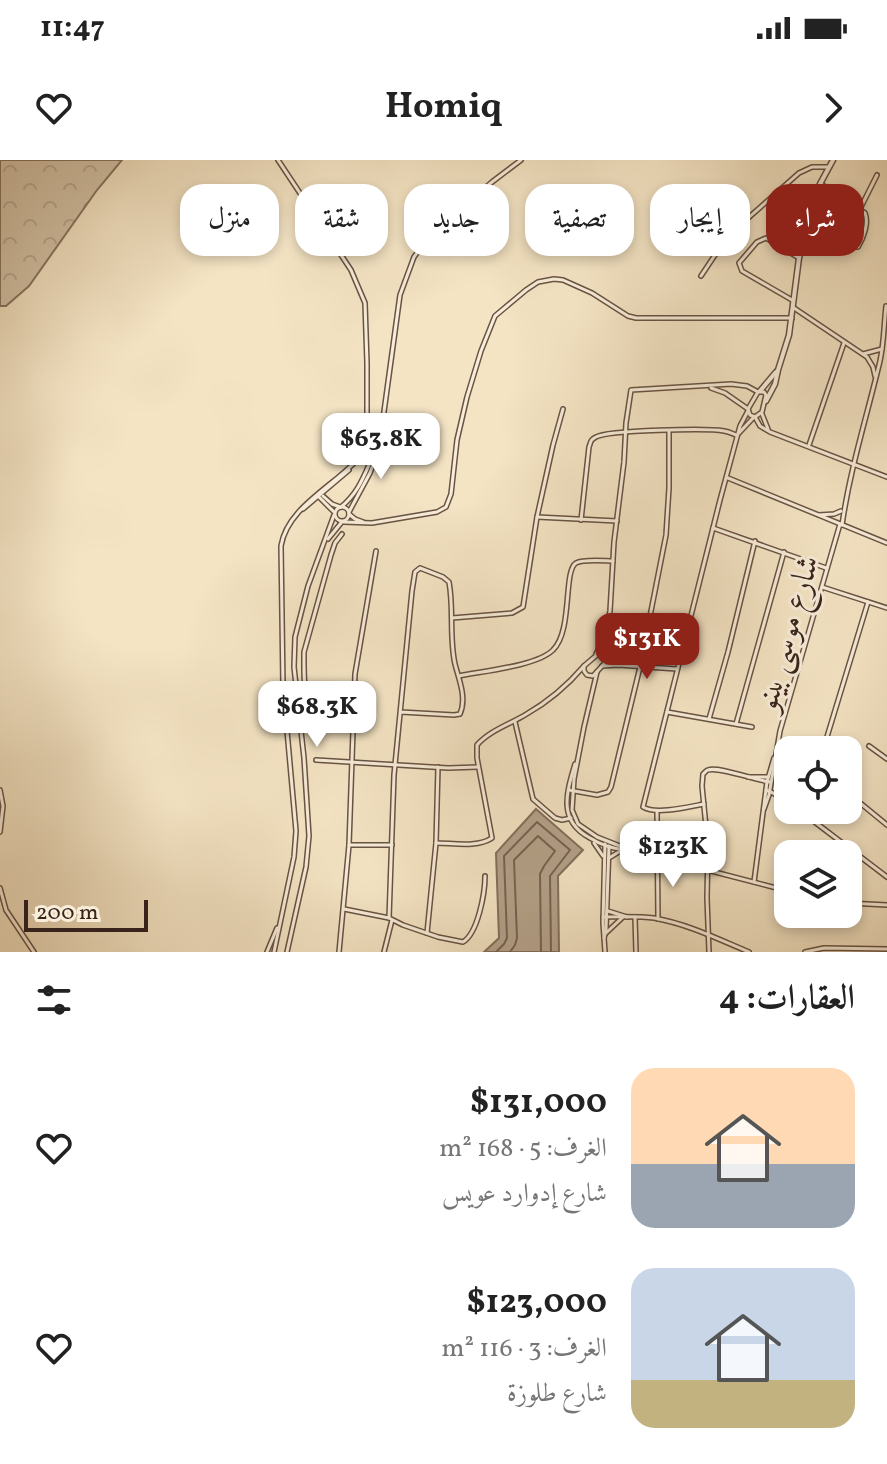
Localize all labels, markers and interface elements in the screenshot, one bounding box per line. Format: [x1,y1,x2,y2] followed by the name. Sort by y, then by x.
[40,7,105,49] text: 11:47
[385,83,502,133] text: Homiq
[32,86,76,130] icon: heart
[811,86,855,130] icon: forward
[180,184,279,256] chip: منزل
[295,184,388,256] chip: شقة
[404,184,509,256] chip: جديد
[525,184,634,256] chip: تصفية
[650,184,750,256] chip: إيجار
[766,184,864,256] chip: شراء
[316,413,446,481] pin: $63.8K
[340,421,422,457] text: $63.8K
[745,551,834,720] street label: شارع موسى بينو
[591,613,703,681] pin: $131K
[613,621,681,657] text: $131K
[252,681,382,749] pin: $68.3K
[276,689,358,725] text: $68.3K
[774,736,862,928] map controls
[774,736,862,824] button: locate
[617,821,729,889] pin: $123K
[638,829,708,865] text: $123K
[774,840,862,928] button: layers
[24,896,148,932] scale bar
[36,898,98,929] text: 200 m
[719,976,855,1023] text: العقارات: 4
[32,978,76,1022] icon: filters
[470,1080,607,1127] text: $131,000
[695,1100,791,1196] icon: home
[32,1126,76,1170] icon: heart
[439,1131,607,1167] text: الغرف: 5 · 168 m²
[442,1176,607,1212] text: شارع إدوارد عويس
[467,1280,607,1327] text: $123,000
[695,1300,791,1396] icon: home
[32,1326,76,1370] icon: heart
[441,1331,607,1367] text: الغرف: 3 · 116 m²
[507,1376,607,1412] text: شارع طلوزة

